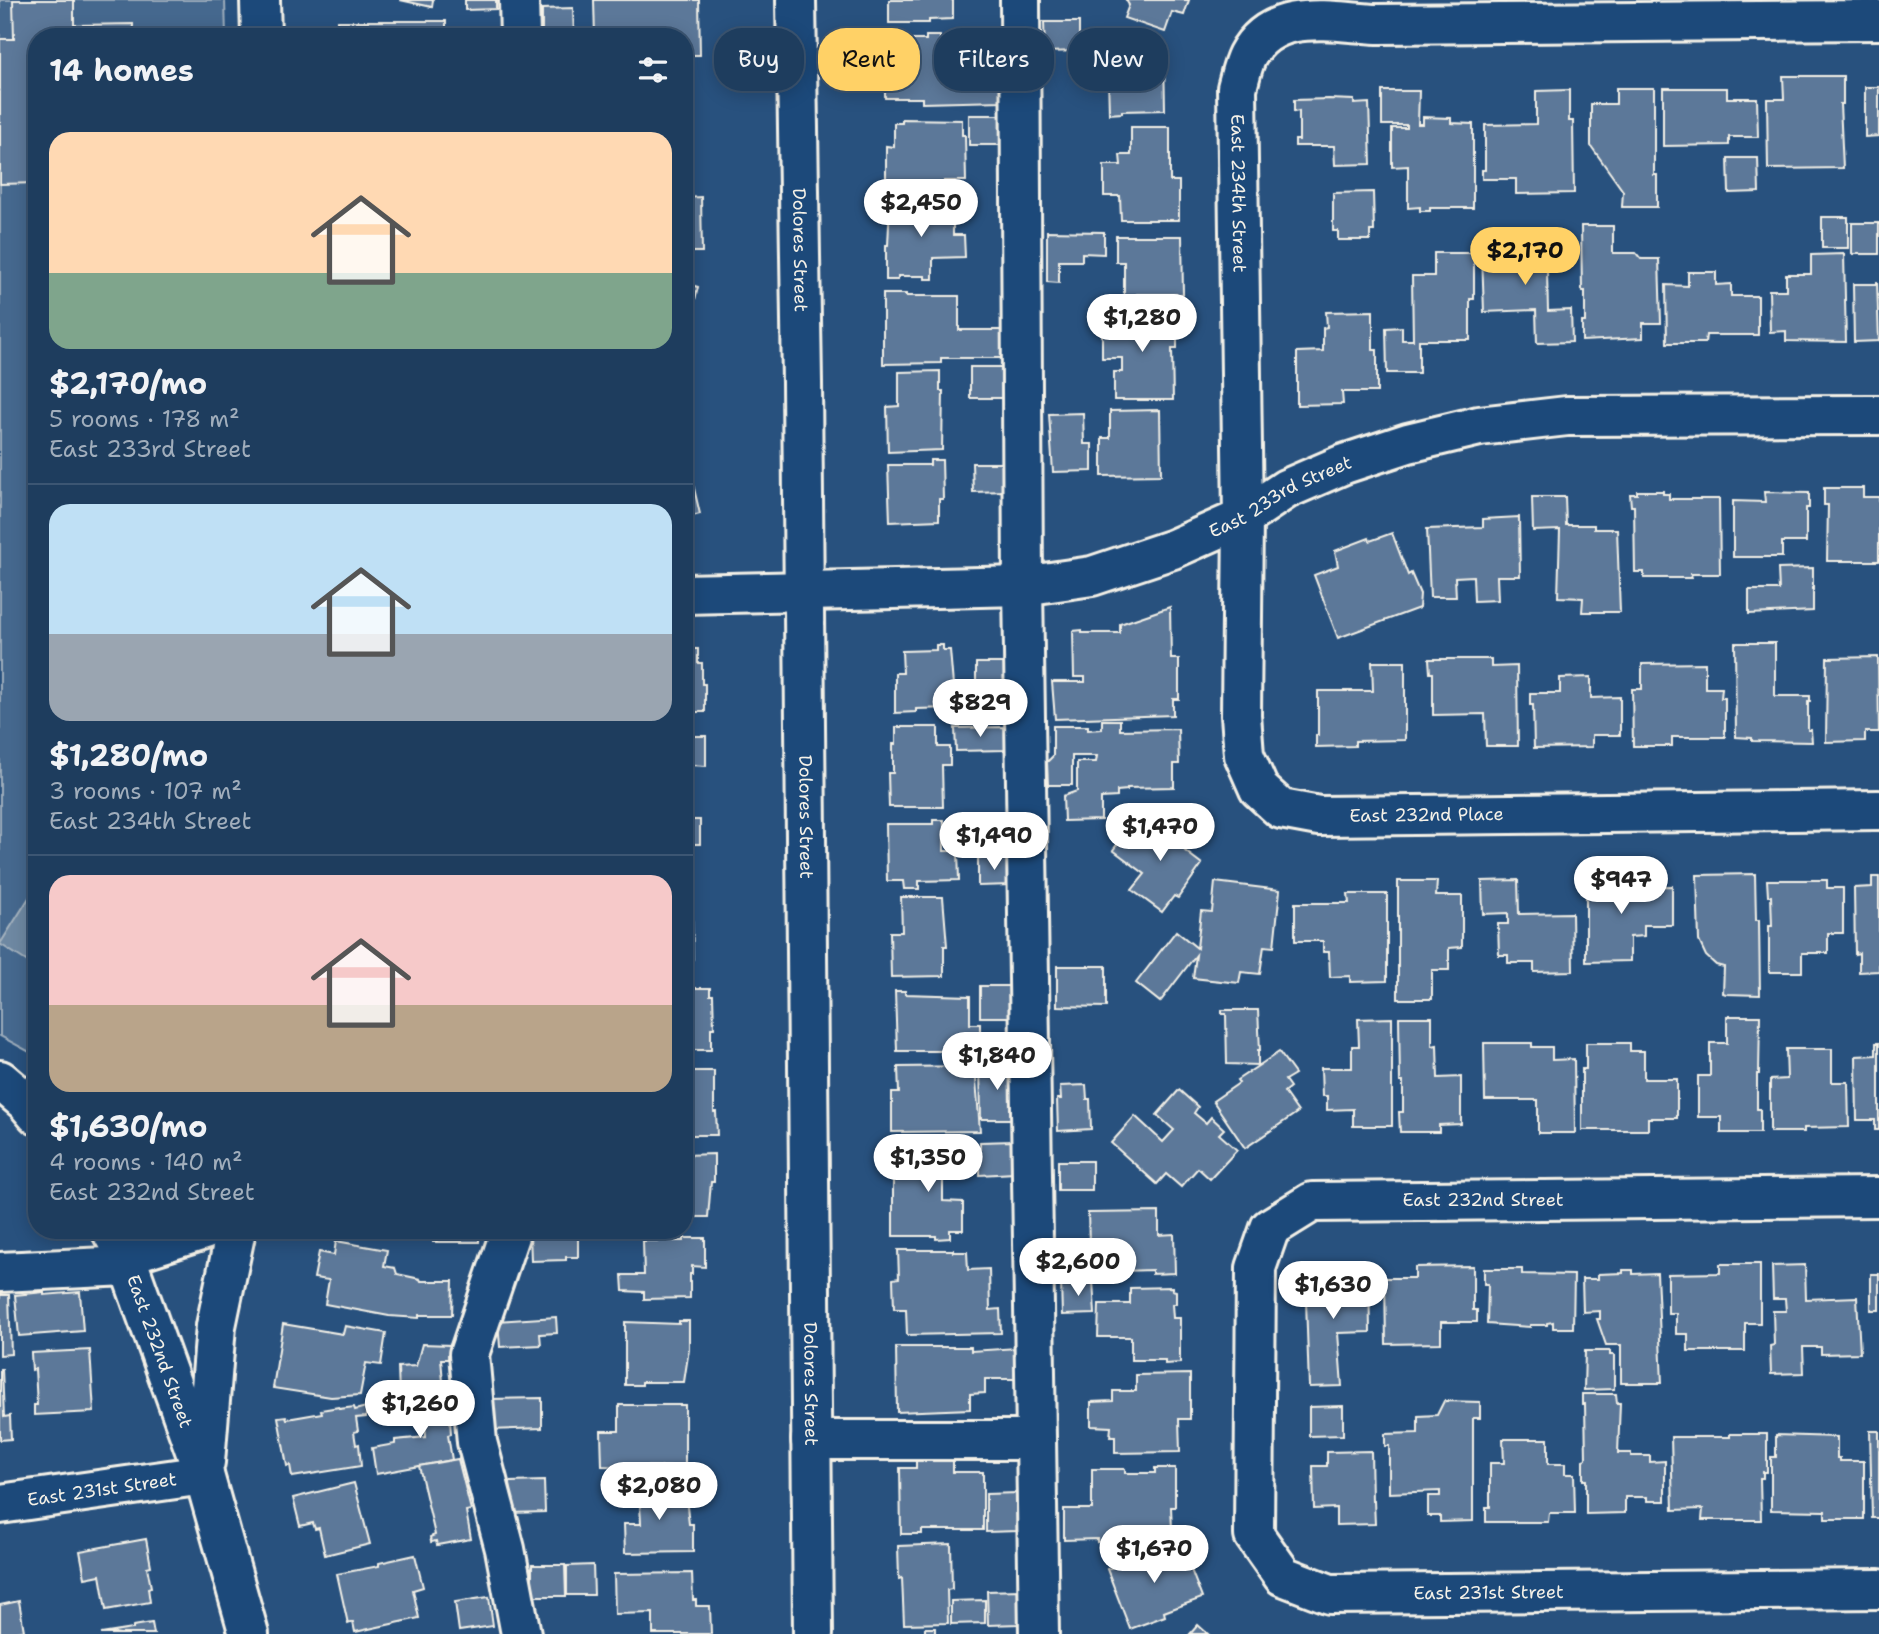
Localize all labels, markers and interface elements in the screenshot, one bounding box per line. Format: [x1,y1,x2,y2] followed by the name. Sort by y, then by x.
[714,28,804,91] chip: Buy
[818,28,920,91] chip: Rent
[934,28,1054,91] chip: Filters
[1068,28,1168,91] chip: New
[49,50,194,91] text: 14 homes
[634,51,672,89] icon: filters
[1225,114,1252,273] street label: East 234th Street
[298,177,424,303] icon: home
[864,180,978,239] pin: $2,450
[880,187,962,217] text: $2,450
[787,188,813,312] street label: Dolores Street
[1468,228,1582,287] pin: $2,170
[1486,235,1564,265] text: $2,170
[1085,294,1199,354] pin: $1,280
[1103,302,1181,332] text: $1,280
[49,363,207,404] text: $2,170/mo
[49,404,240,434] text: 5 rooms · 178 m²
[49,434,251,464] text: East 233rd Street
[1205,450,1355,544] street label: East 233rd Street
[298,549,424,675] icon: home
[939,680,1021,739] pin: $829
[949,687,1011,717] text: $829
[49,735,208,776] text: $1,280/mo
[793,755,818,879] street label: Dolores Street
[49,776,242,806] text: 3 rooms · 107 m²
[1349,802,1504,828] street label: East 232nd Place
[1103,804,1217,863] pin: $1,470
[49,806,252,836] text: East 234th Street
[1122,811,1198,841] text: $1,470
[937,812,1051,872] pin: $1,490
[956,820,1033,850] text: $1,490
[1580,856,1662,916] pin: $947
[1590,864,1652,894] text: $947
[298,920,424,1046] icon: home
[940,1032,1054,1092] pin: $1,840
[958,1040,1036,1070] text: $1,840
[49,1106,208,1147] text: $1,630/mo
[871,1134,985,1194] pin: $1,350
[890,1142,966,1172] text: $1,350
[49,1147,243,1177] text: 4 rooms · 140 m²
[49,1177,255,1207] text: East 232nd Street
[1402,1188,1564,1212] street label: East 232nd Street
[1021,1238,1135,1298] pin: $2,600
[1035,1246,1121,1276] text: $2,600
[1276,1262,1390,1321] pin: $1,630
[1294,1269,1372,1299] text: $1,630
[121,1271,198,1431] street label: East 232nd Street
[798,1322,823,1446] street label: Dolores Street
[363,1380,477,1440] pin: $1,260
[381,1388,459,1418] text: $1,260
[602,1462,716,1522] pin: $2,080
[26,1467,178,1512] street label: East 231st Street
[616,1470,702,1500] text: $2,080
[1097,1526,1211,1585] pin: $1,670
[1115,1533,1193,1563] text: $1,670
[1413,1580,1564,1605] street label: East 231st Street

